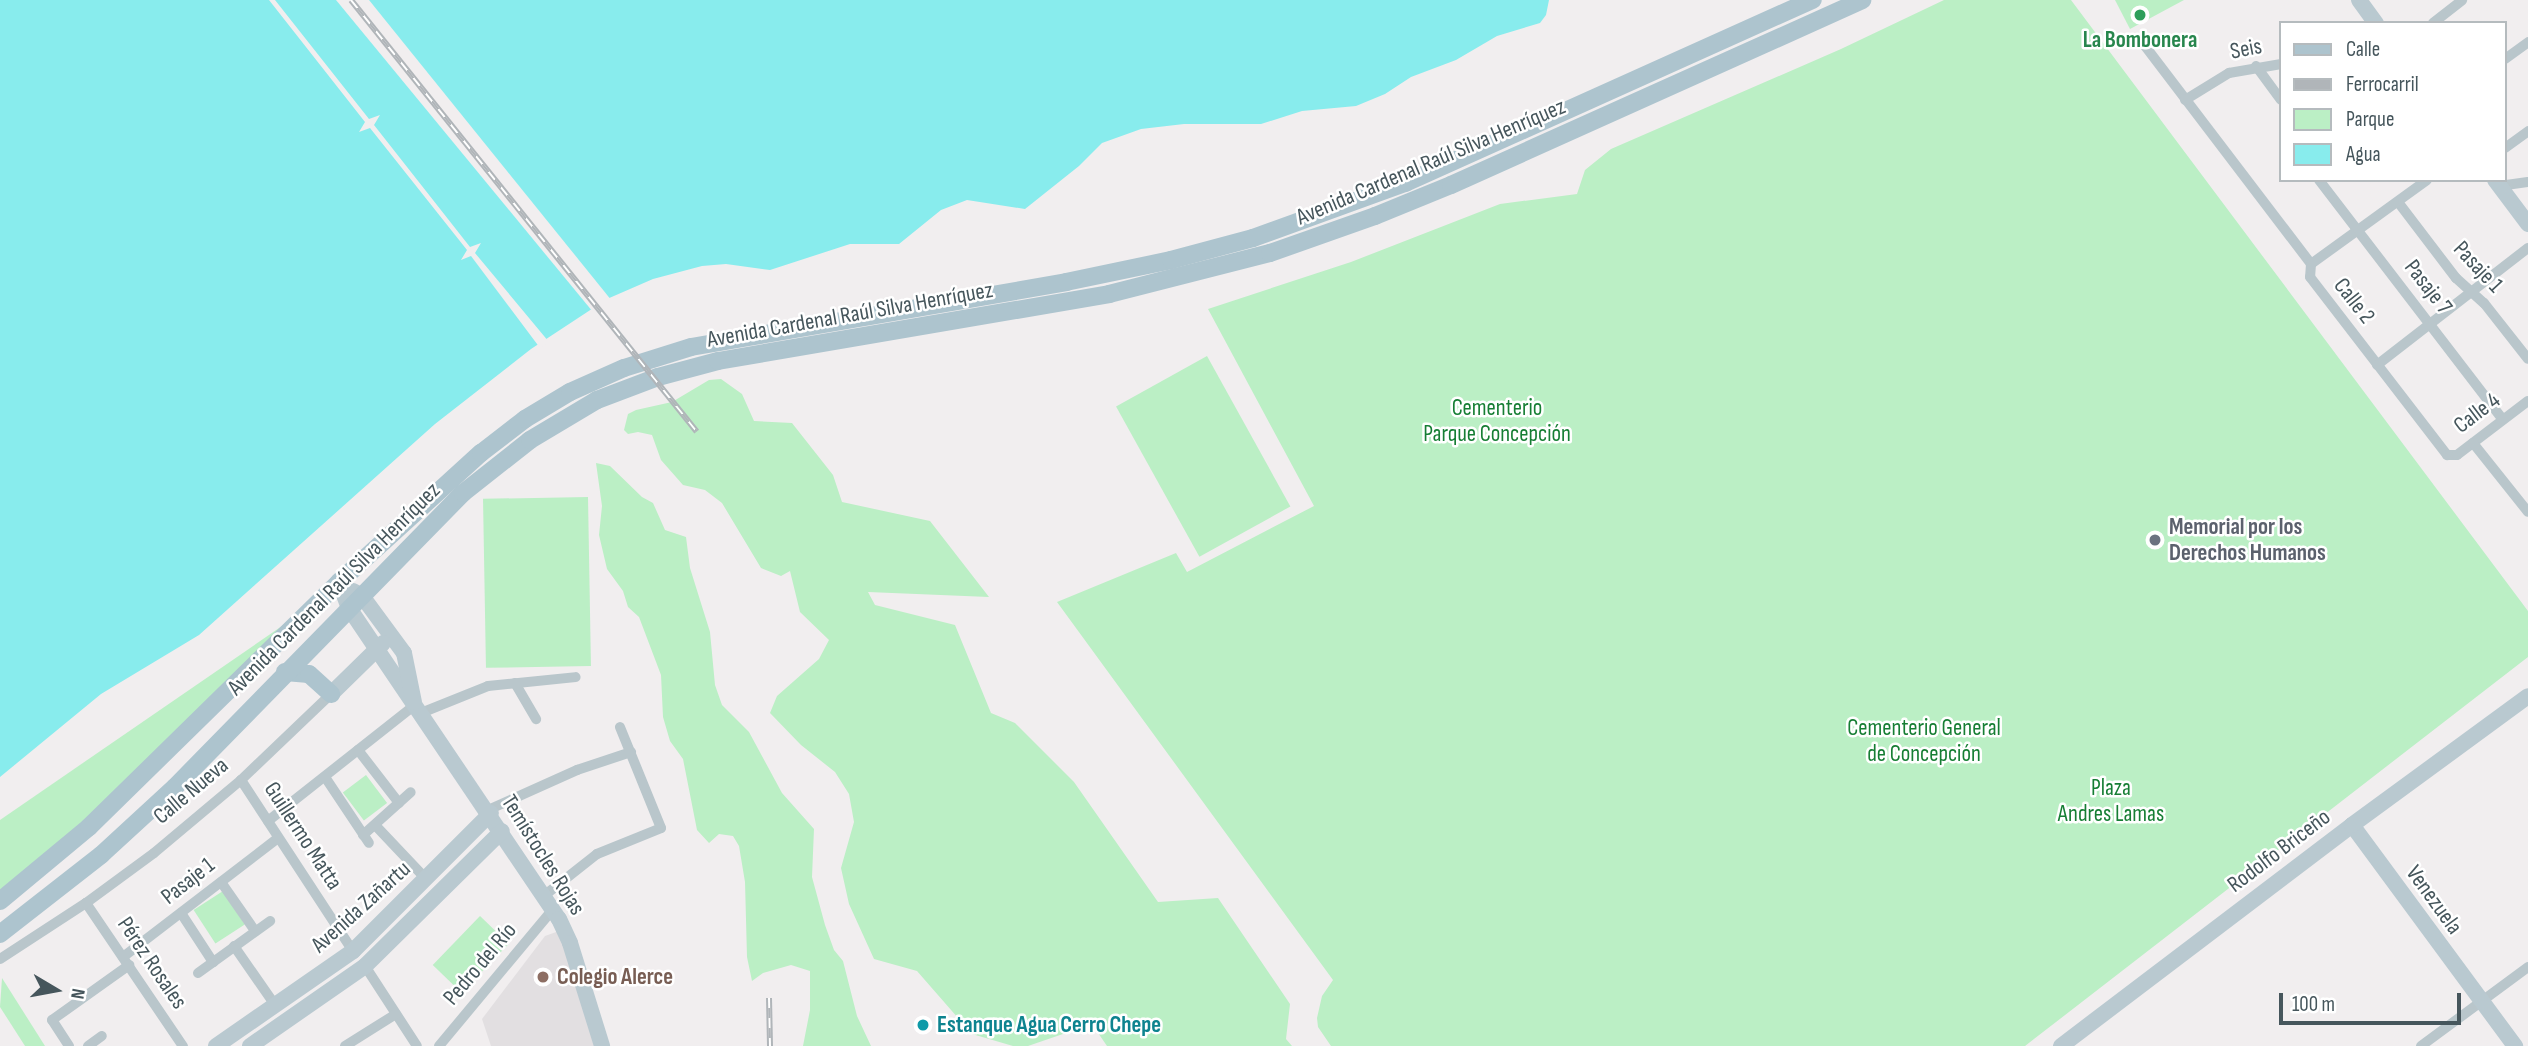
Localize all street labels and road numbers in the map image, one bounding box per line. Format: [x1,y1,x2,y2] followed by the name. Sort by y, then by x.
[2228,32,2264,66] street label: Seis
[1292,93,1570,231] street label: Avenida Cardenal Raúl Silva Henríquez
[2447,236,2509,298] street label: Pasaje 1
[2398,254,2458,320] street label: Pasaje 7
[2328,273,2380,329] street label: Calle 2
[705,276,995,354] street label: Avenida Cardenal Raúl Silva Henríquez
[2448,387,2506,439] street label: Calle 4
[222,477,446,701] street label: Avenida Cardenal Raúl Silva Henríquez
[148,752,234,830] street label: Calle Nueva
[258,777,348,895] street label: Guillermo Matta
[495,790,591,920] street label: Temístocles Rojas
[2222,803,2336,899] street label: Rodolfo Briceño
[156,852,220,910] street label: Pasaje 1
[306,855,416,959] street label: Avenida Zañartu
[2400,860,2468,940] street label: Venezuela
[111,912,193,1014] street label: Pérez Rosales
[438,917,522,1011] street label: Pedro del Río

